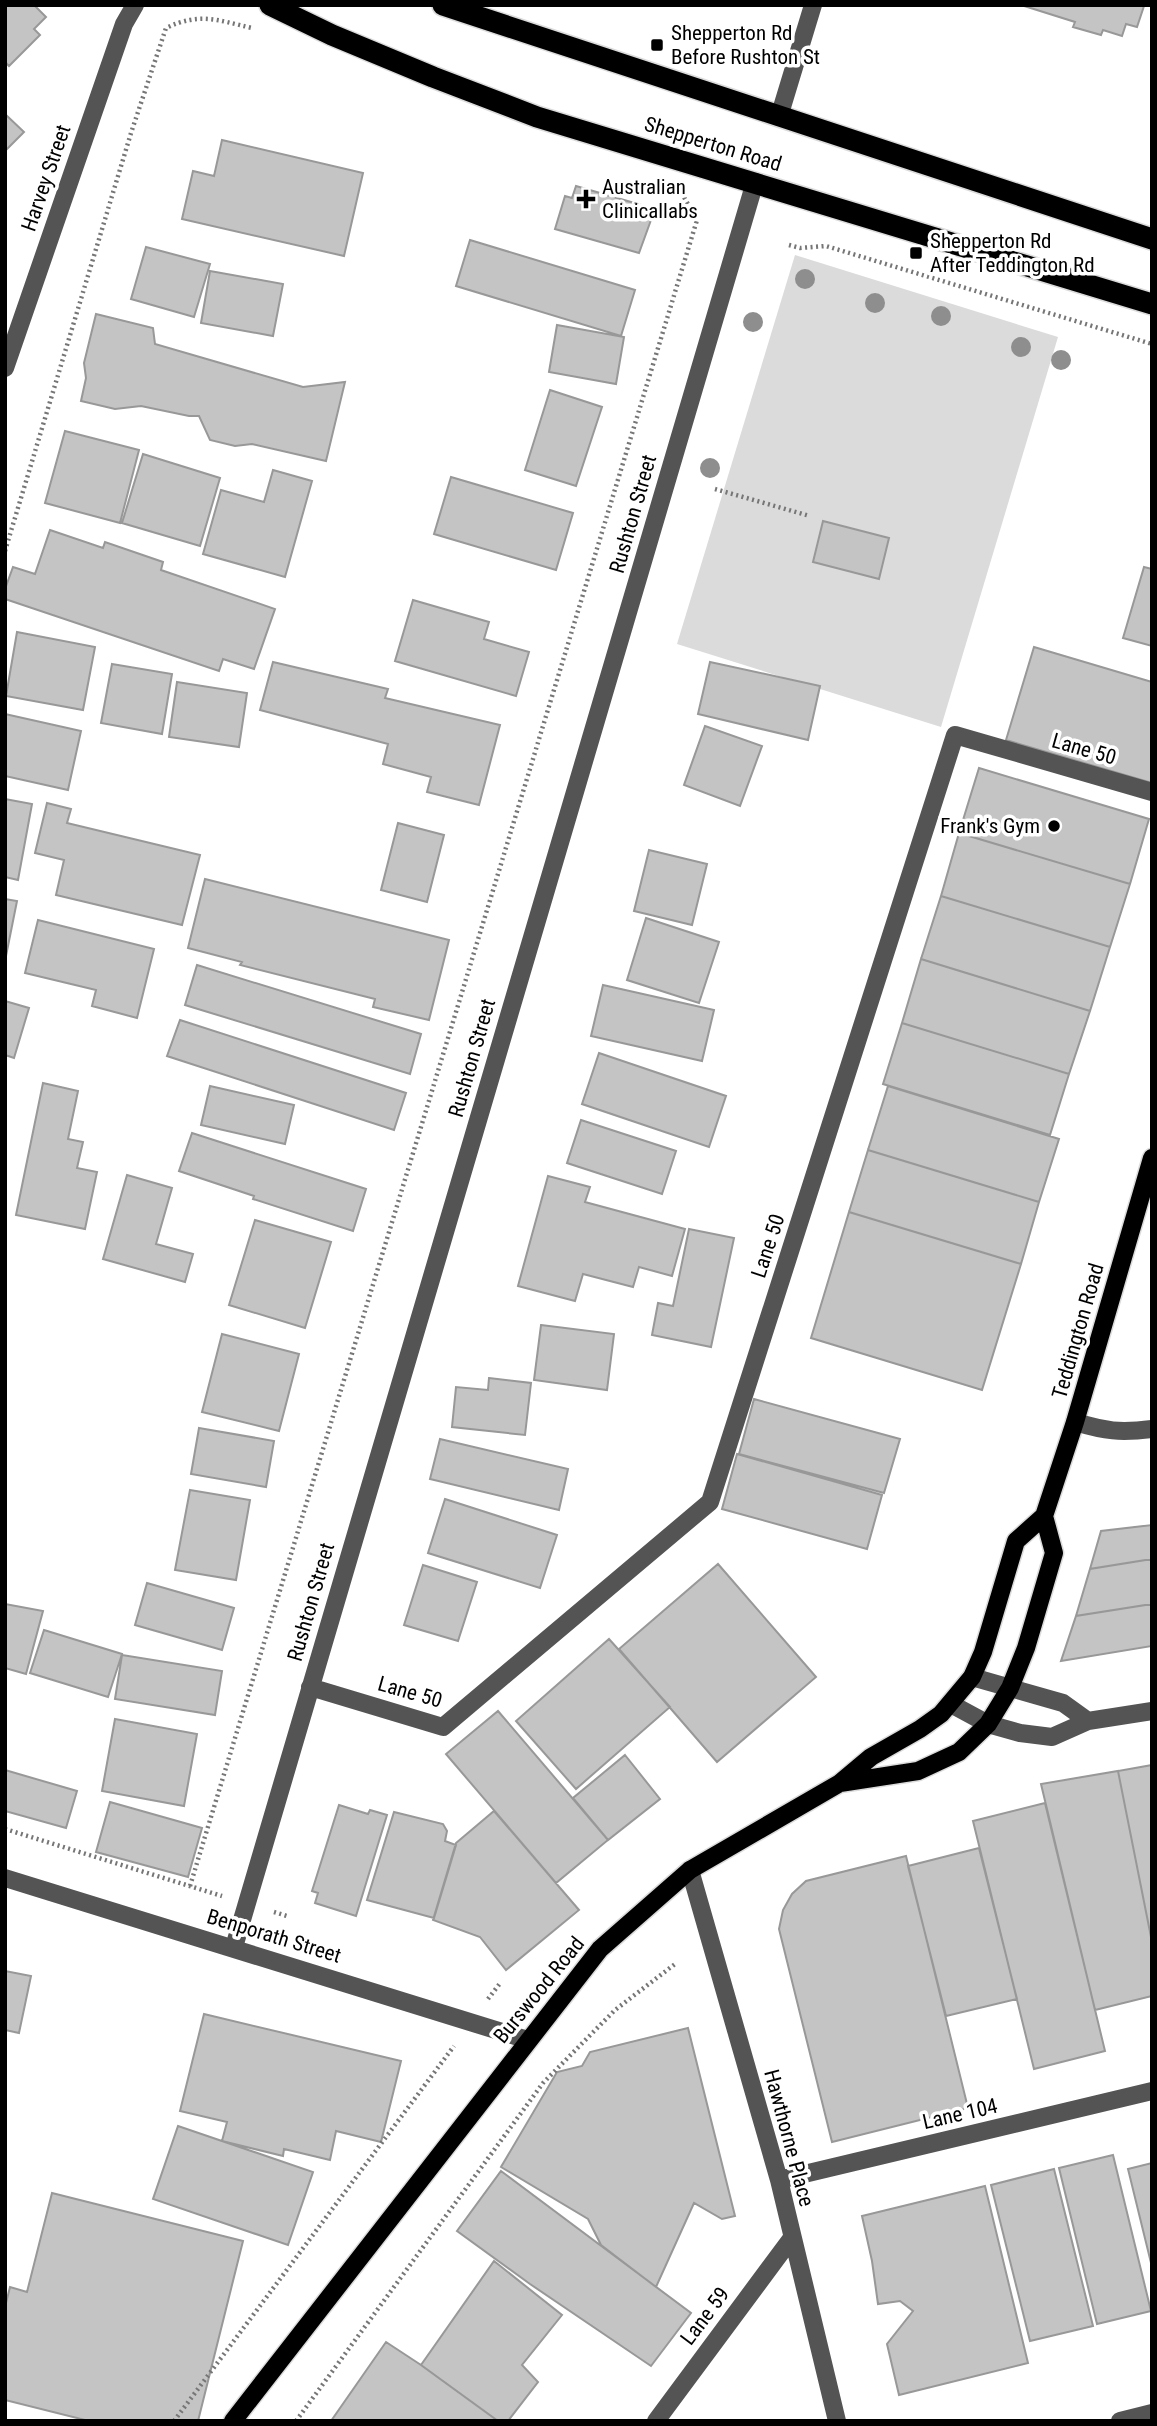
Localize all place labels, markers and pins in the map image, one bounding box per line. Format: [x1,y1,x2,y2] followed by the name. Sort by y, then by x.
[671,21,820,69] place label: Shepperton Rd Before Rushton St
[649,37,665,53] marker: Shepperton Rd Before Rushton St
[602,175,698,223] place label: Australian Clinicallabs
[576,189,596,209] marker: Australian Clinicallabs
[930,229,1095,277] place label: Shepperton Rd After Teddington Rd
[908,245,924,261] marker: Shepperton Rd After Teddington Rd
[940,814,1040,838] place label: Frank's Gym
[1046,818,1062,834] marker: Frank's Gym

